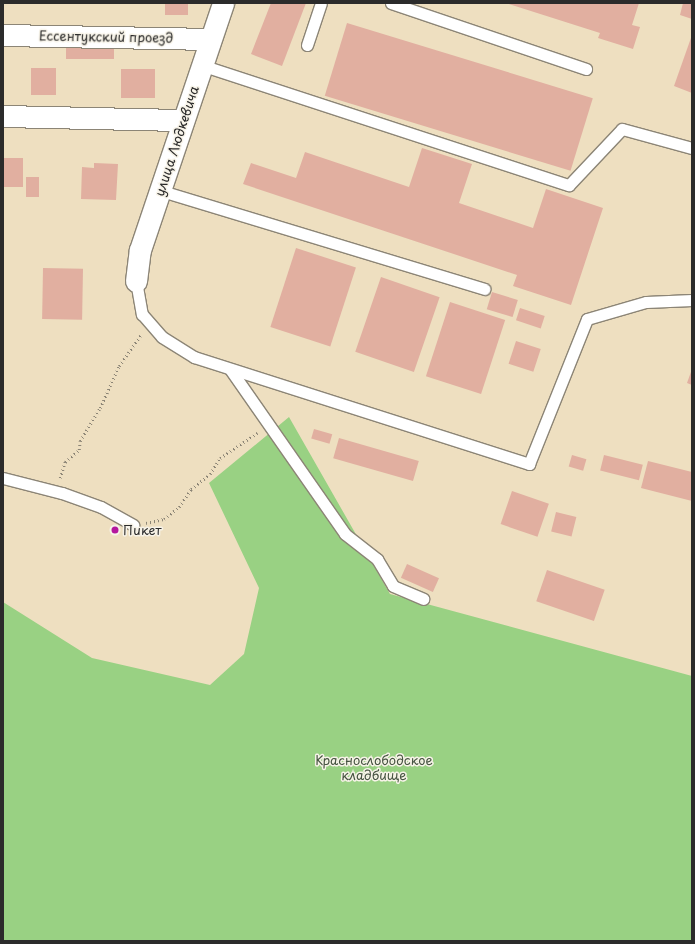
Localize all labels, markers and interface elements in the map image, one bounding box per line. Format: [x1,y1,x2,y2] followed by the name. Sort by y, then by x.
[39,28,173,46] street label: Ессентукский проезд
[152,84,202,198] street label: улица Людкевича
[123,522,162,538] place label: Пикет
[110,525,120,535] marker: Пикет
[315,753,433,784] park label: Краснослободское кладбище

